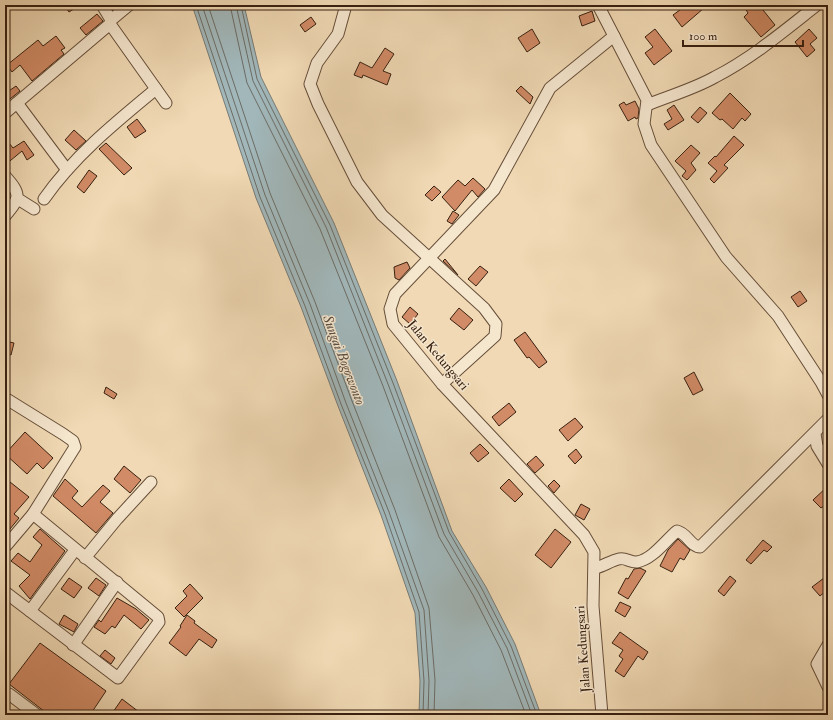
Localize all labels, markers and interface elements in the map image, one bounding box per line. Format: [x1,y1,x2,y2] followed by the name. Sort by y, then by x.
[683,22,803,48] scale bar
[689,29,718,44] text: 100 m
[319,312,369,407] water label: Sungai Bogowonto
[403,316,472,394] street label: Jalan Kedungsari
[572,604,594,694] street label: Jalan Kedungsari

